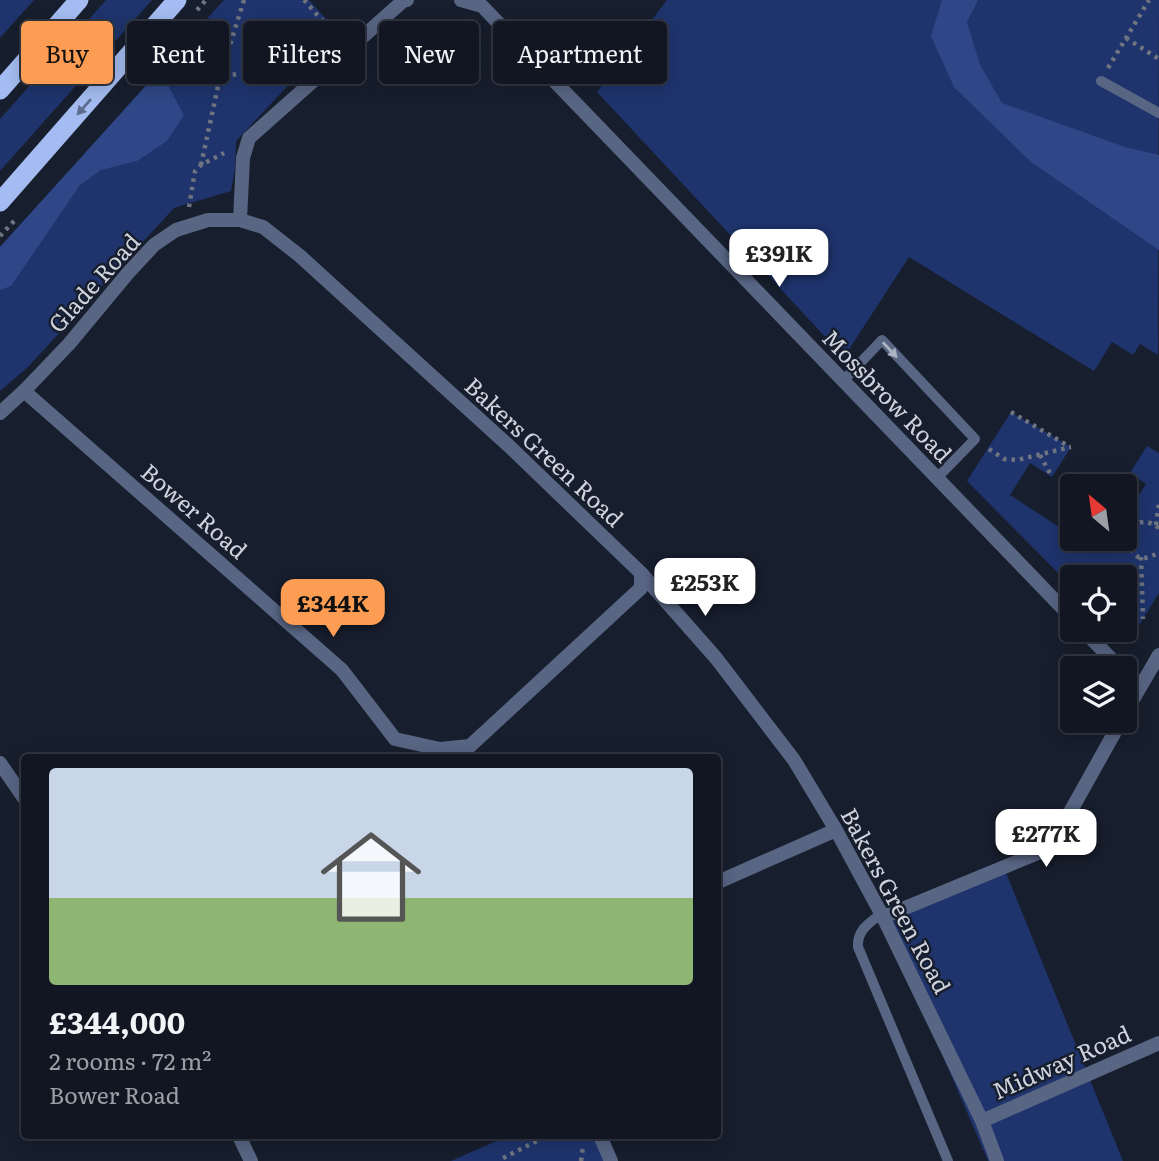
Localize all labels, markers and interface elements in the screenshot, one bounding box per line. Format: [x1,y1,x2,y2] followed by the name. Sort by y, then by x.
[21,21,113,84] chip: Buy
[127,21,229,84] chip: Rent
[243,21,365,84] chip: Filters
[379,21,479,84] chip: New
[493,21,667,84] chip: Apartment
[77,98,92,115] one-way arrow
[39,225,147,339] street label: Glade Road
[730,230,828,289] pin: £391K
[745,235,813,269] text: £391K
[815,321,961,469] street label: Mossbrow Road
[882,341,898,358] one-way arrow
[458,368,632,534] street label: Bakers Green Road
[134,454,256,566] street label: Bower Road
[1060,474,1138,551] north arrow
[1060,474,1137,733] map controls
[656,558,754,618] pin: £253K
[670,564,740,598] text: £253K
[1060,565,1137,642] button: locate
[284,580,382,639] pin: £344K
[297,585,369,619] text: £344K
[1060,656,1137,733] button: layers
[834,801,960,999] street label: Bakers Green Road
[997,810,1095,869] pin: £277K
[308,814,434,940] icon: home
[1012,815,1080,849] text: £277K
[49,999,185,1043] text: £344,000
[986,1015,1136,1107] street label: Midway Road
[49,1043,211,1077] text: 2 rooms · 72 m²
[49,1077,180,1111] text: Bower Road

